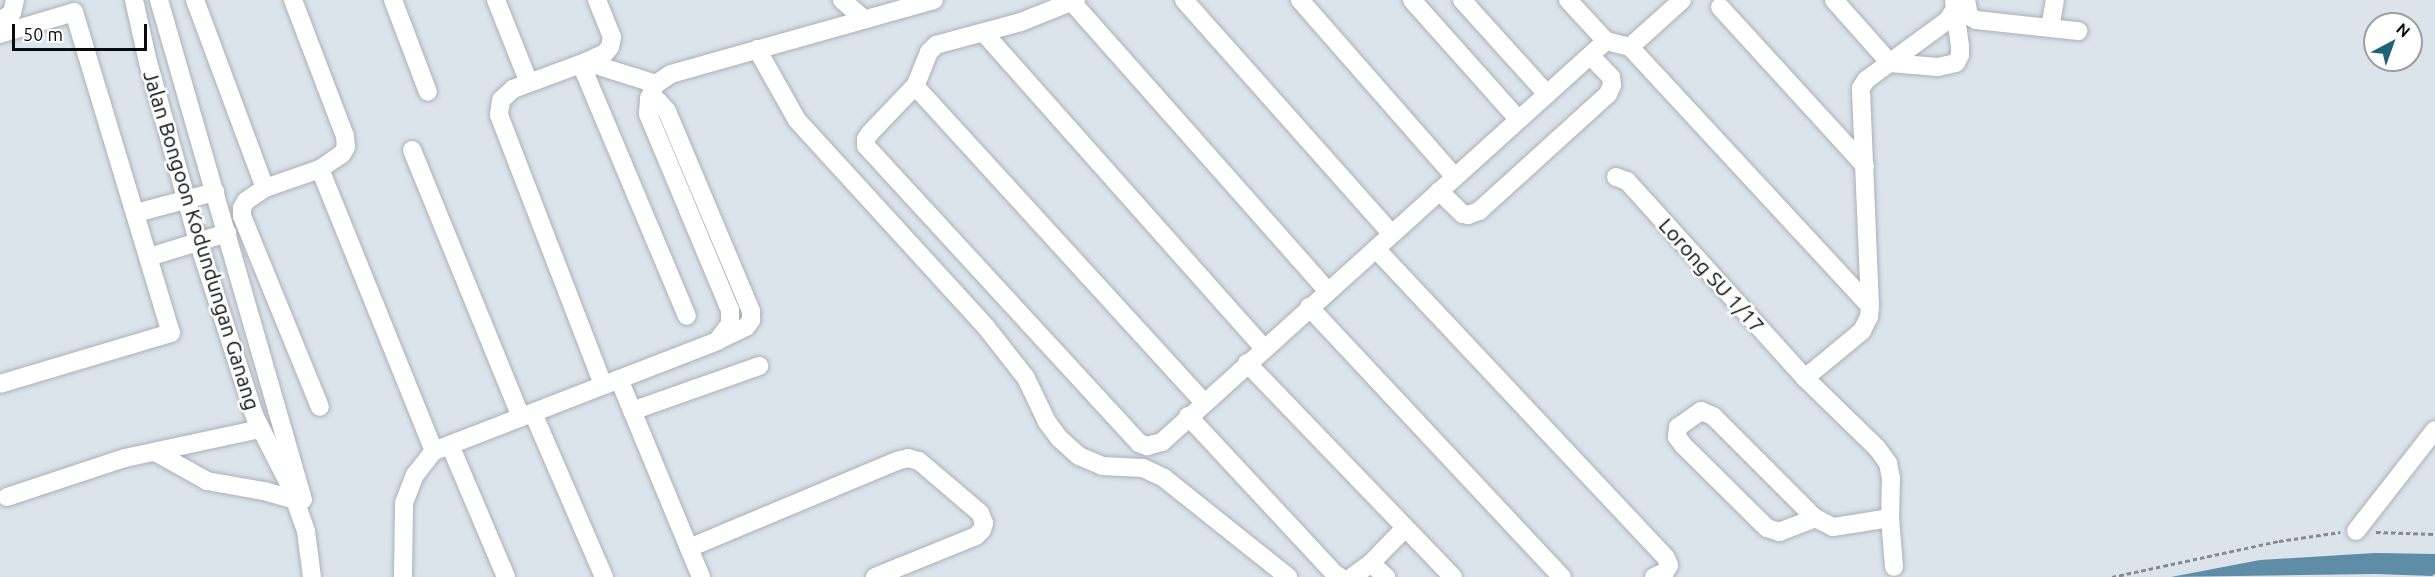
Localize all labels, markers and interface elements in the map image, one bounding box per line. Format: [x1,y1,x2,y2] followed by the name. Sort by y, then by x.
[15,12,150,50] scale bar
[2363,12,2423,72] north arrow
[2393,19,2414,41] text: N
[23,24,63,44] text: 50 m
[138,67,266,413] street label: Jalan Bongoon Kodundungan Ganang
[1654,213,1770,337] street label: Lorong SU 1/17

